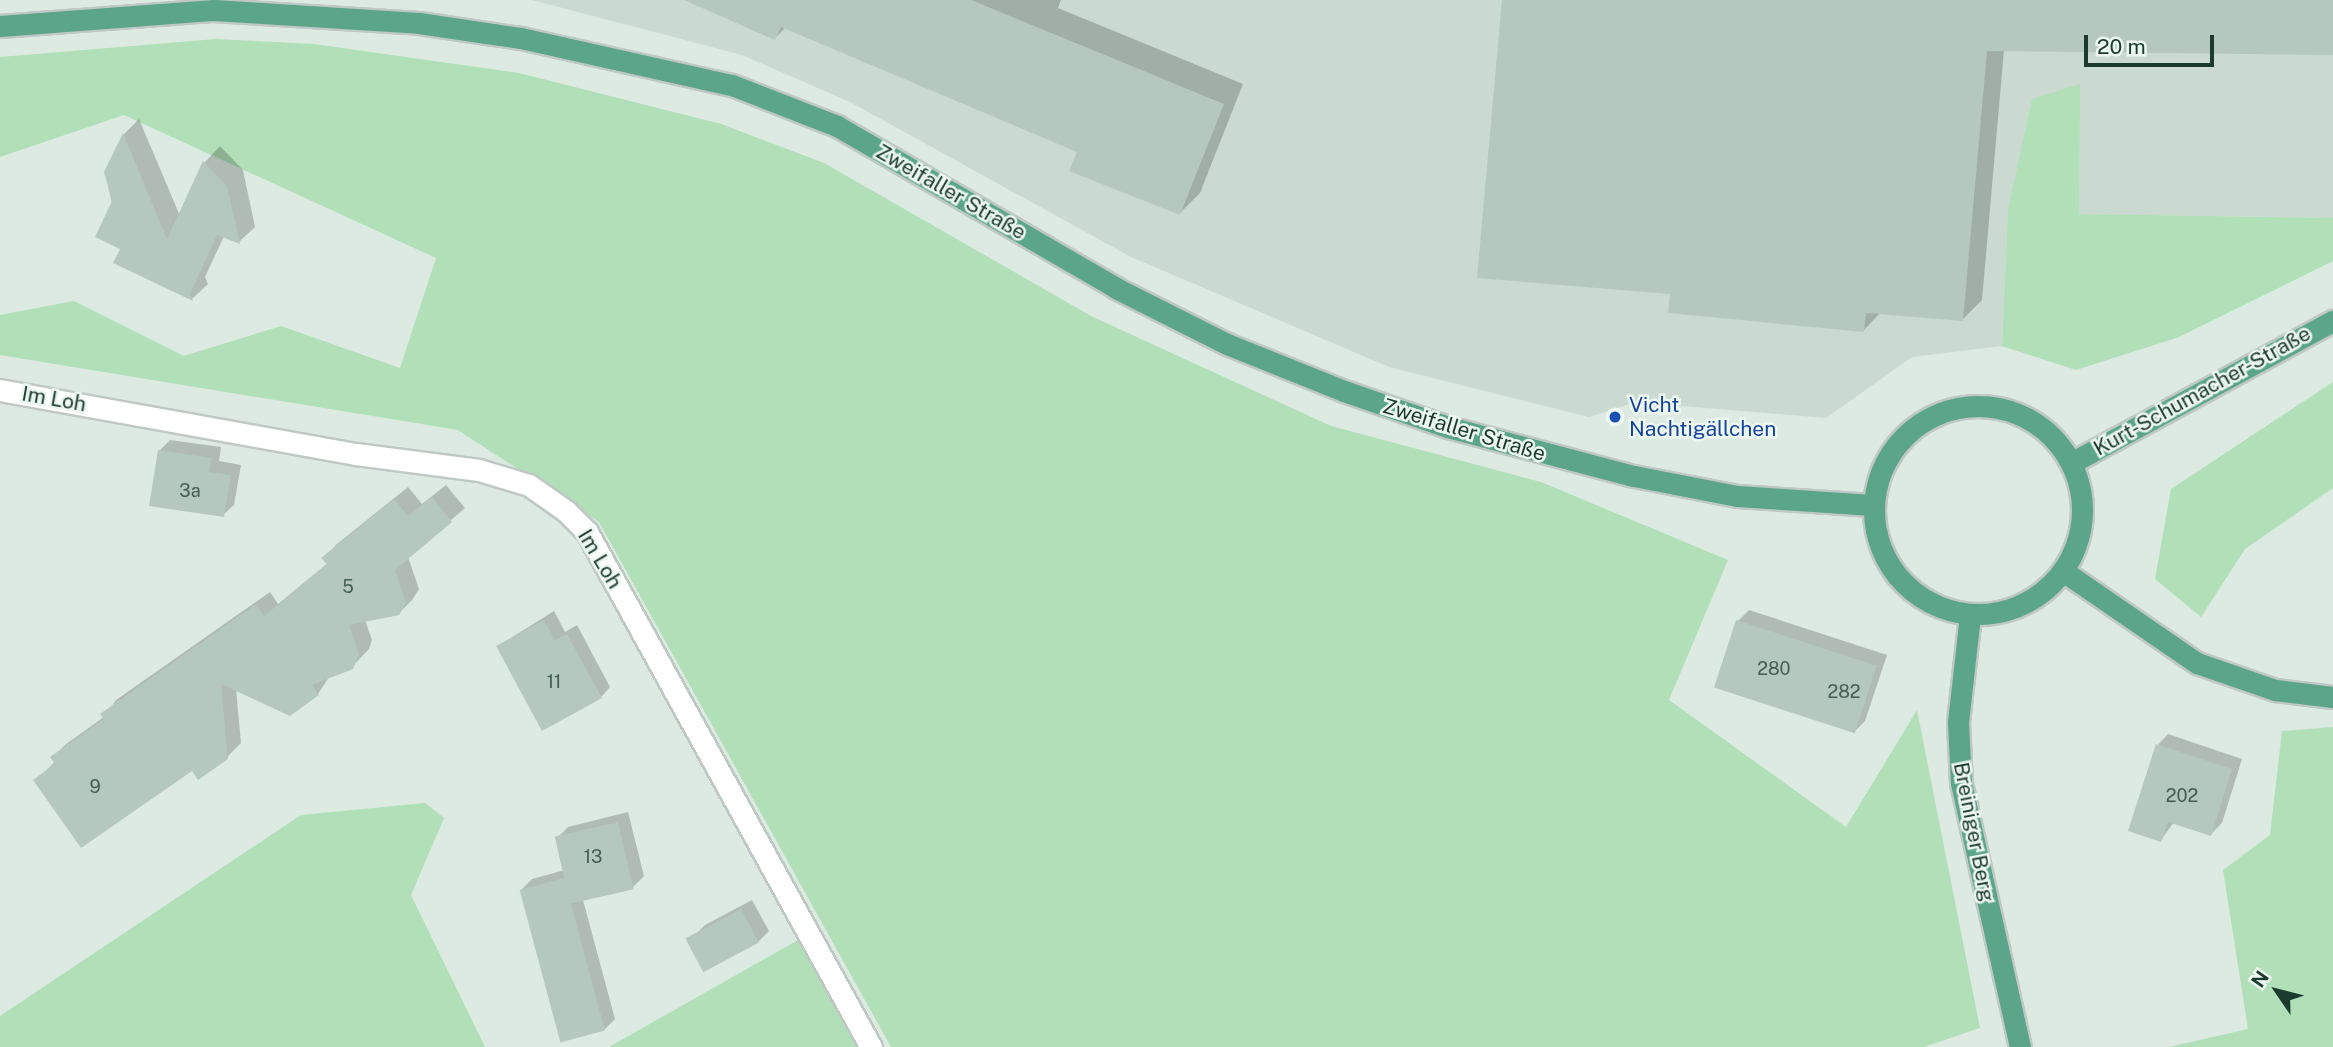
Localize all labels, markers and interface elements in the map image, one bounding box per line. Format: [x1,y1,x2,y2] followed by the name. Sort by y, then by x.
[2088,21,2218,65] scale bar
[2097,34,2146,59] text: 20 m
[872,139,1030,245] street label: Zweifaller Straße
[2089,321,2315,461] street label: Kurt-Schumacher-Straße
[20,381,88,417] street label: Im Loh
[1629,392,1776,442] place label: Vicht Nachtigällchen
[1380,393,1548,467] street label: Zweifaller Straße
[1607,409,1623,425] marker: Vicht Nachtigällchen
[179,480,201,502] house number: 3a
[572,525,628,593] street label: Im Loh
[342,576,354,598] house number: 5
[1757,658,1791,680] house number: 280
[547,671,561,693] house number: 11
[1827,681,1861,703] house number: 282
[1948,760,2000,904] street label: Breiniger Berg
[89,776,101,798] house number: 9
[2166,785,2198,807] house number: 202
[584,846,602,868] house number: 13
[2242,956,2312,1026] north arrow
[2247,967,2273,991] text: N

